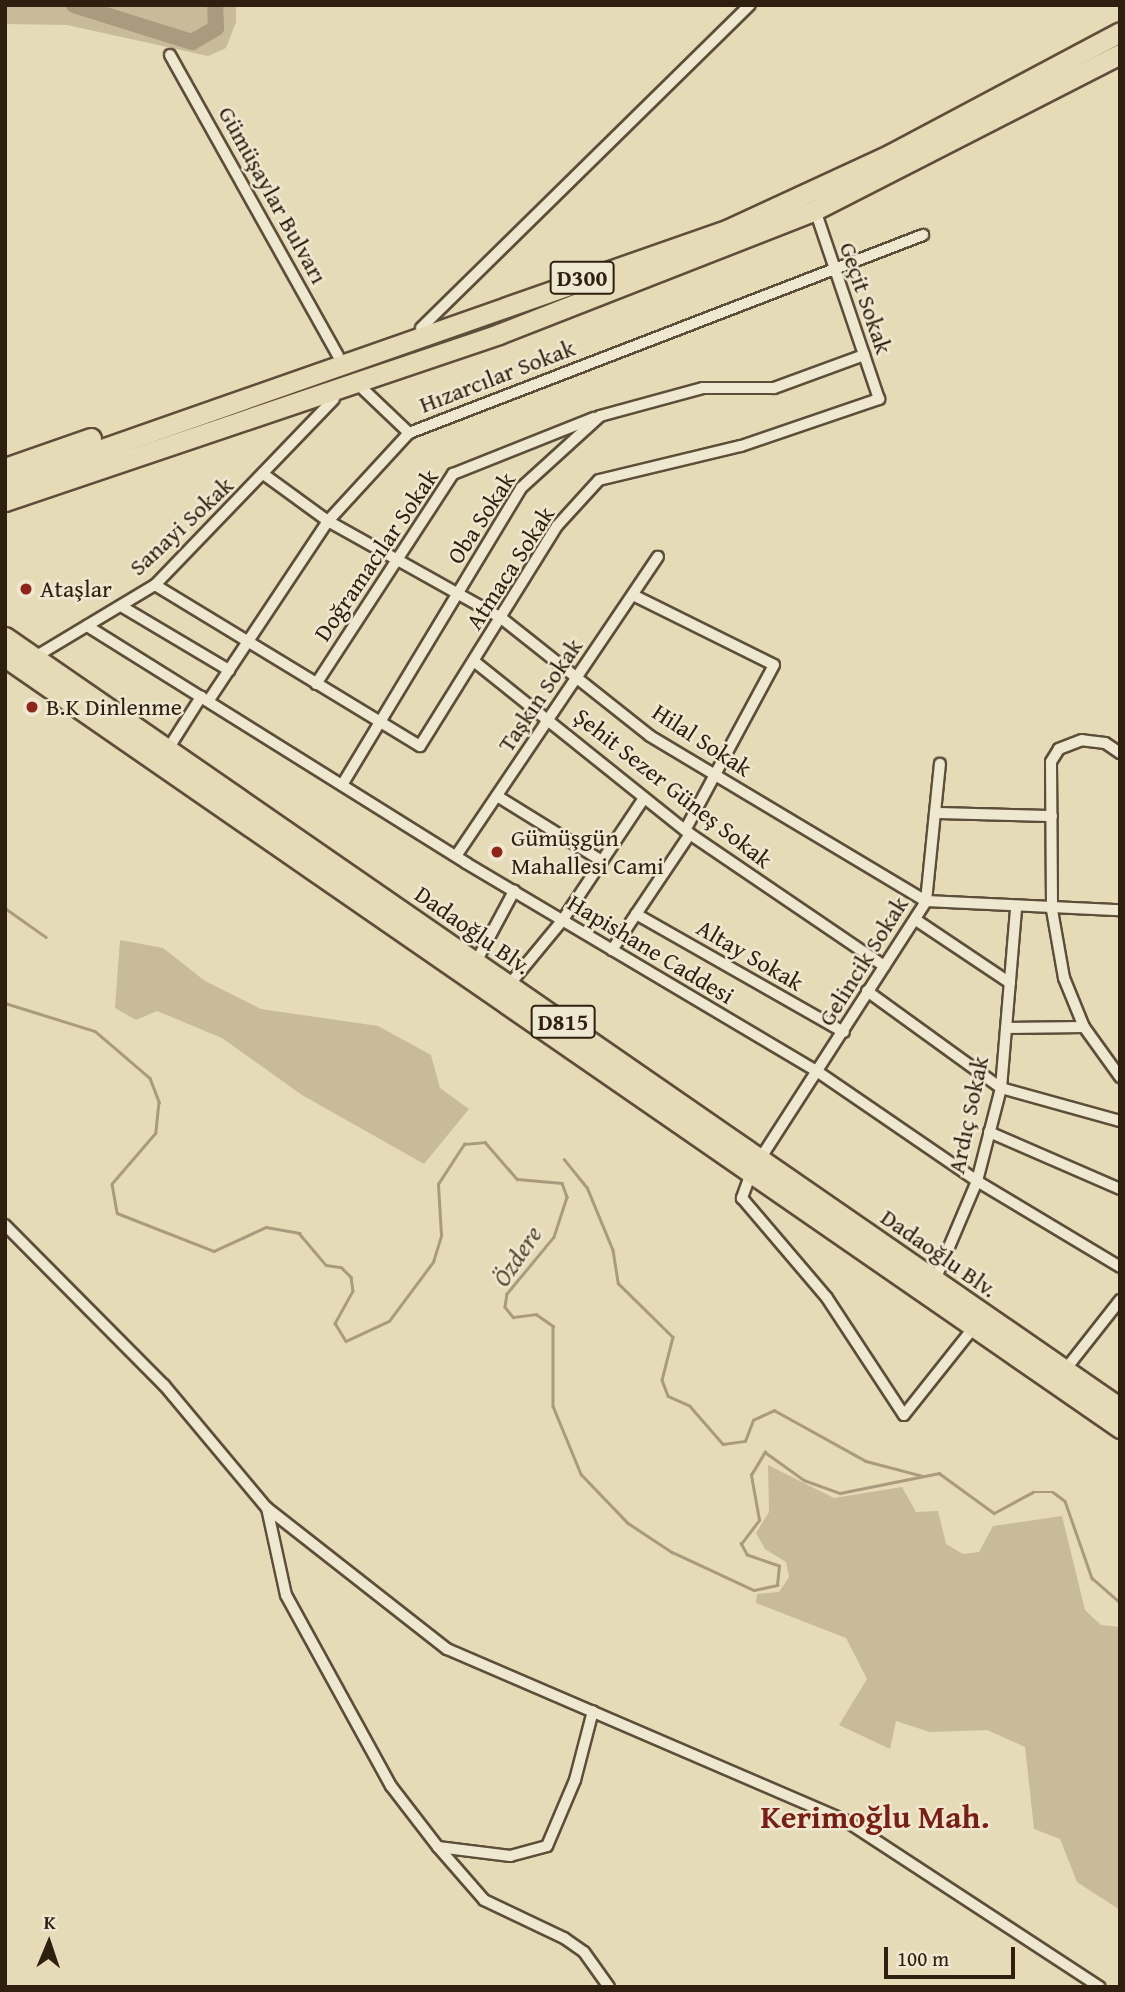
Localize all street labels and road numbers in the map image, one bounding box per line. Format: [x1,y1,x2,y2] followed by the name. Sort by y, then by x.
[212,101,334,289] street label: Gümüşaylar Bulvarı
[833,238,899,358] street label: Geçit Sokak
[549,258,615,298] road number: D300
[415,333,579,419] street label: Hızarcılar Sokak
[308,464,444,646] street label: Doğramacılar Sokak
[441,467,521,569] street label: Oba Sokak
[123,471,239,581] street label: Sanayi Sokak
[460,501,560,635] street label: Atmaca Sokak
[492,633,588,757] street label: Taşkın Sokak
[647,697,757,783] street label: Hilal Sokak
[568,702,778,874] street label: Şehit Sezer Güneş Sokak
[409,879,537,981] street label: Dadaoğlu Blv.
[563,888,739,1010] street label: Hapishane Caddesi
[812,891,914,1031] street label: Gelincik Sokak
[692,913,808,997] street label: Altay Sokak
[530,1002,596,1042] road number: D815
[942,1054,994,1176] street label: Ardıç Sokak
[875,1202,1003,1304] street label: Dadaoğlu Blv.

